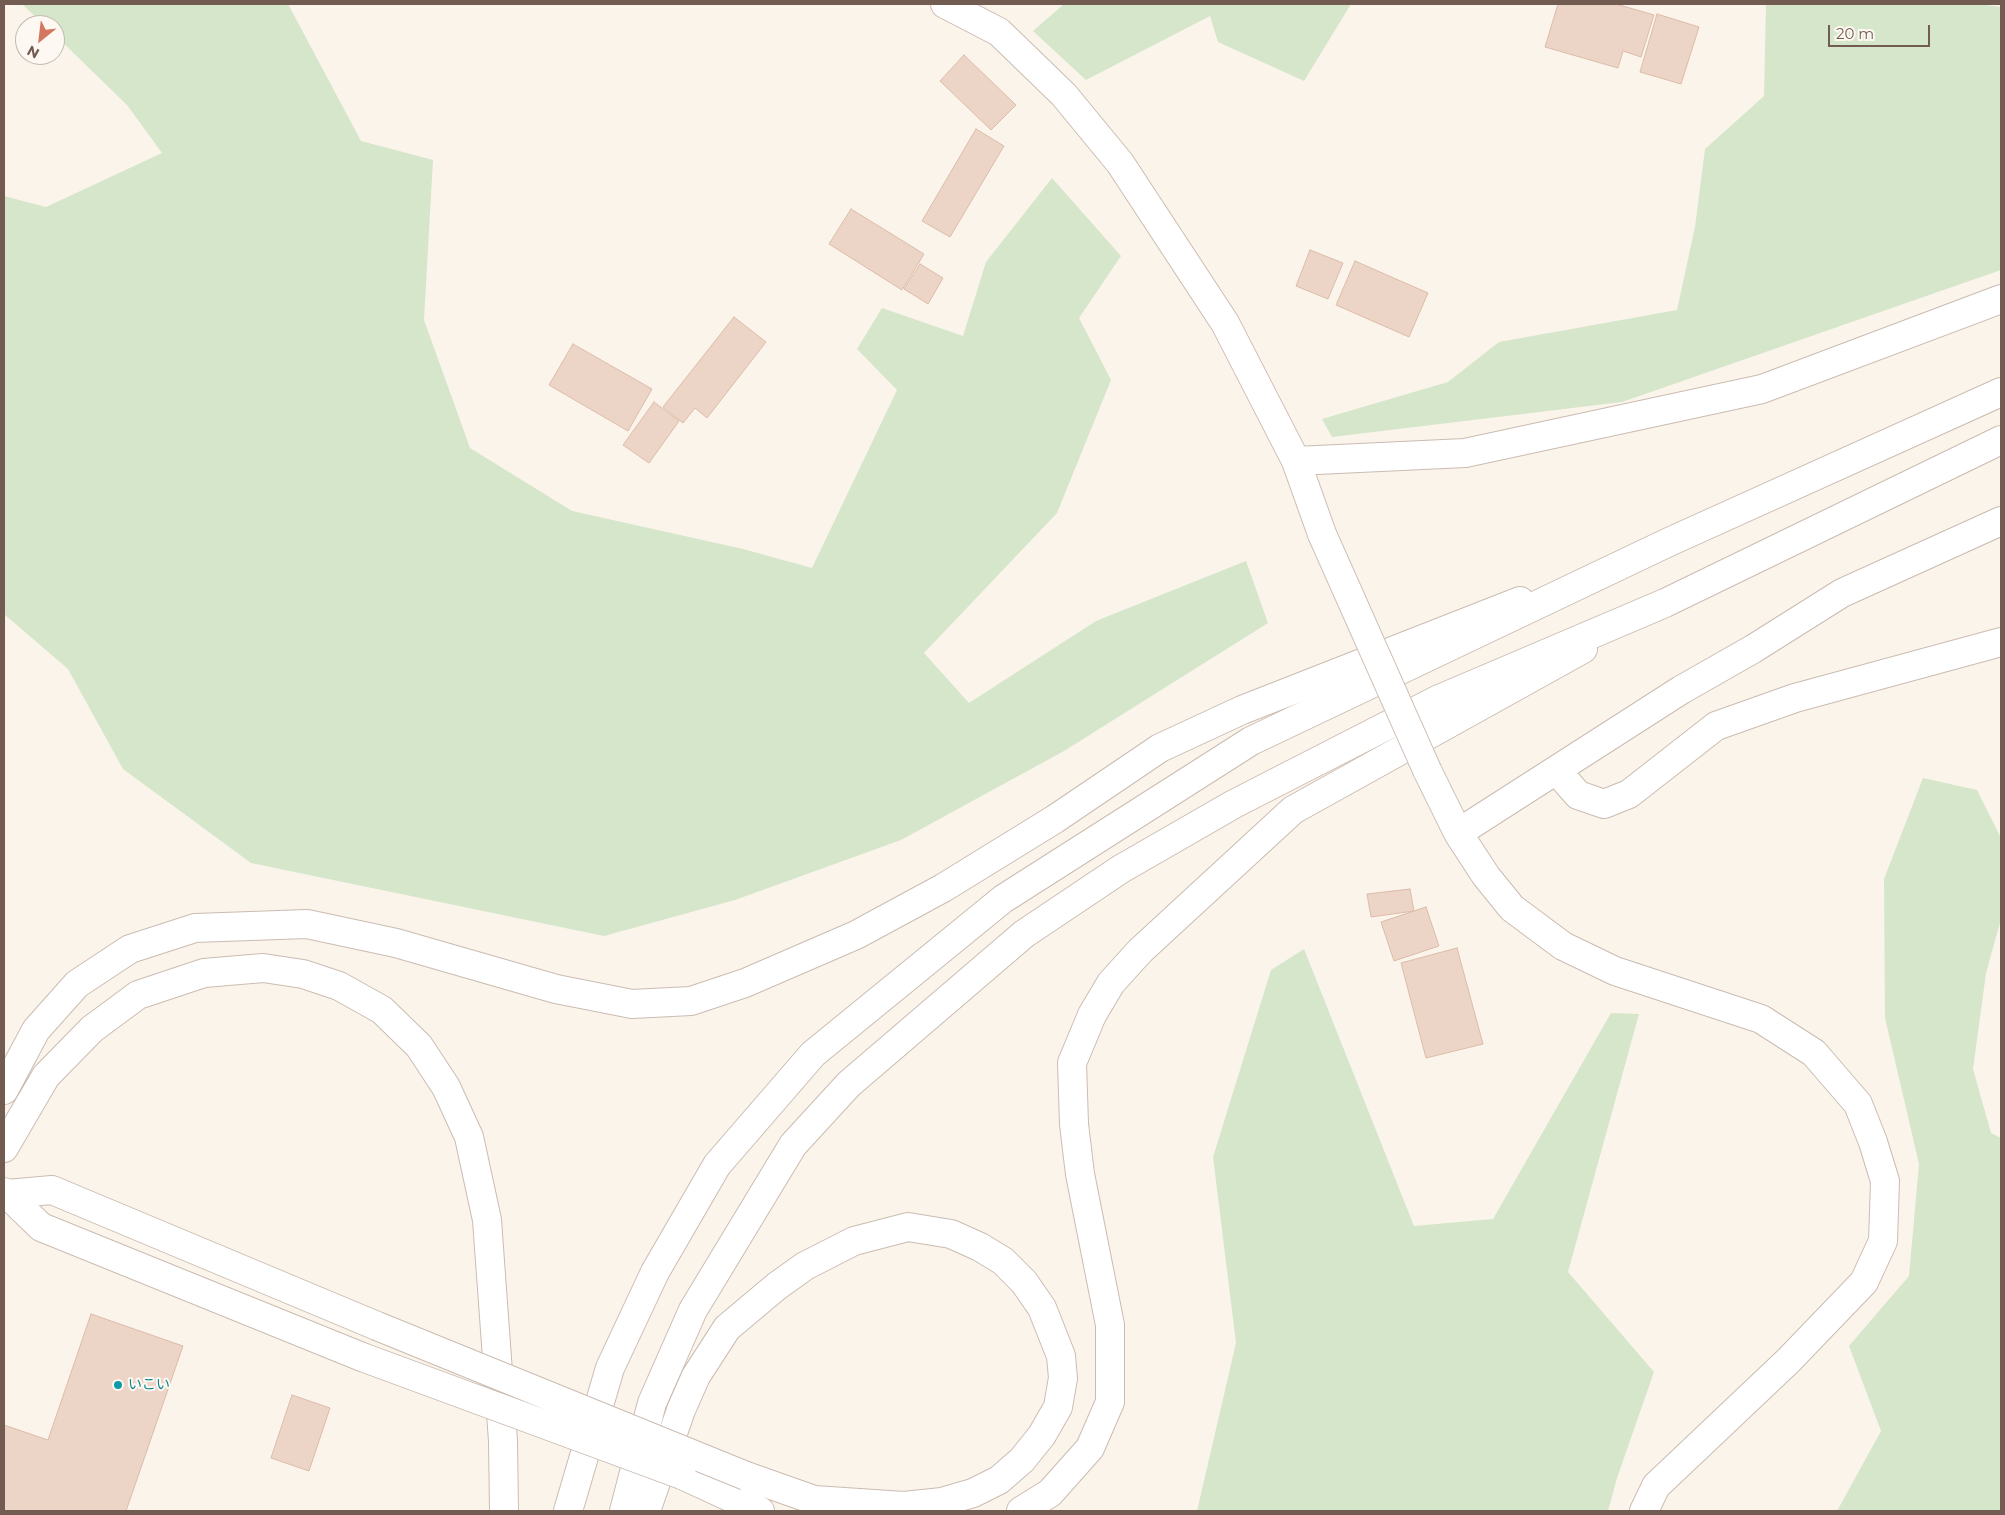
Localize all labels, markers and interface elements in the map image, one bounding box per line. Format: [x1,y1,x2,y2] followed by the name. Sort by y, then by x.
[15,15,65,65] north arrow
[1830,15,1932,47] scale bar
[1836,24,1874,43] text: 20 m
[24,42,43,63] text: N
[128,1377,170,1393] place label: いこい
[112,1379,124,1391] marker: いこい

